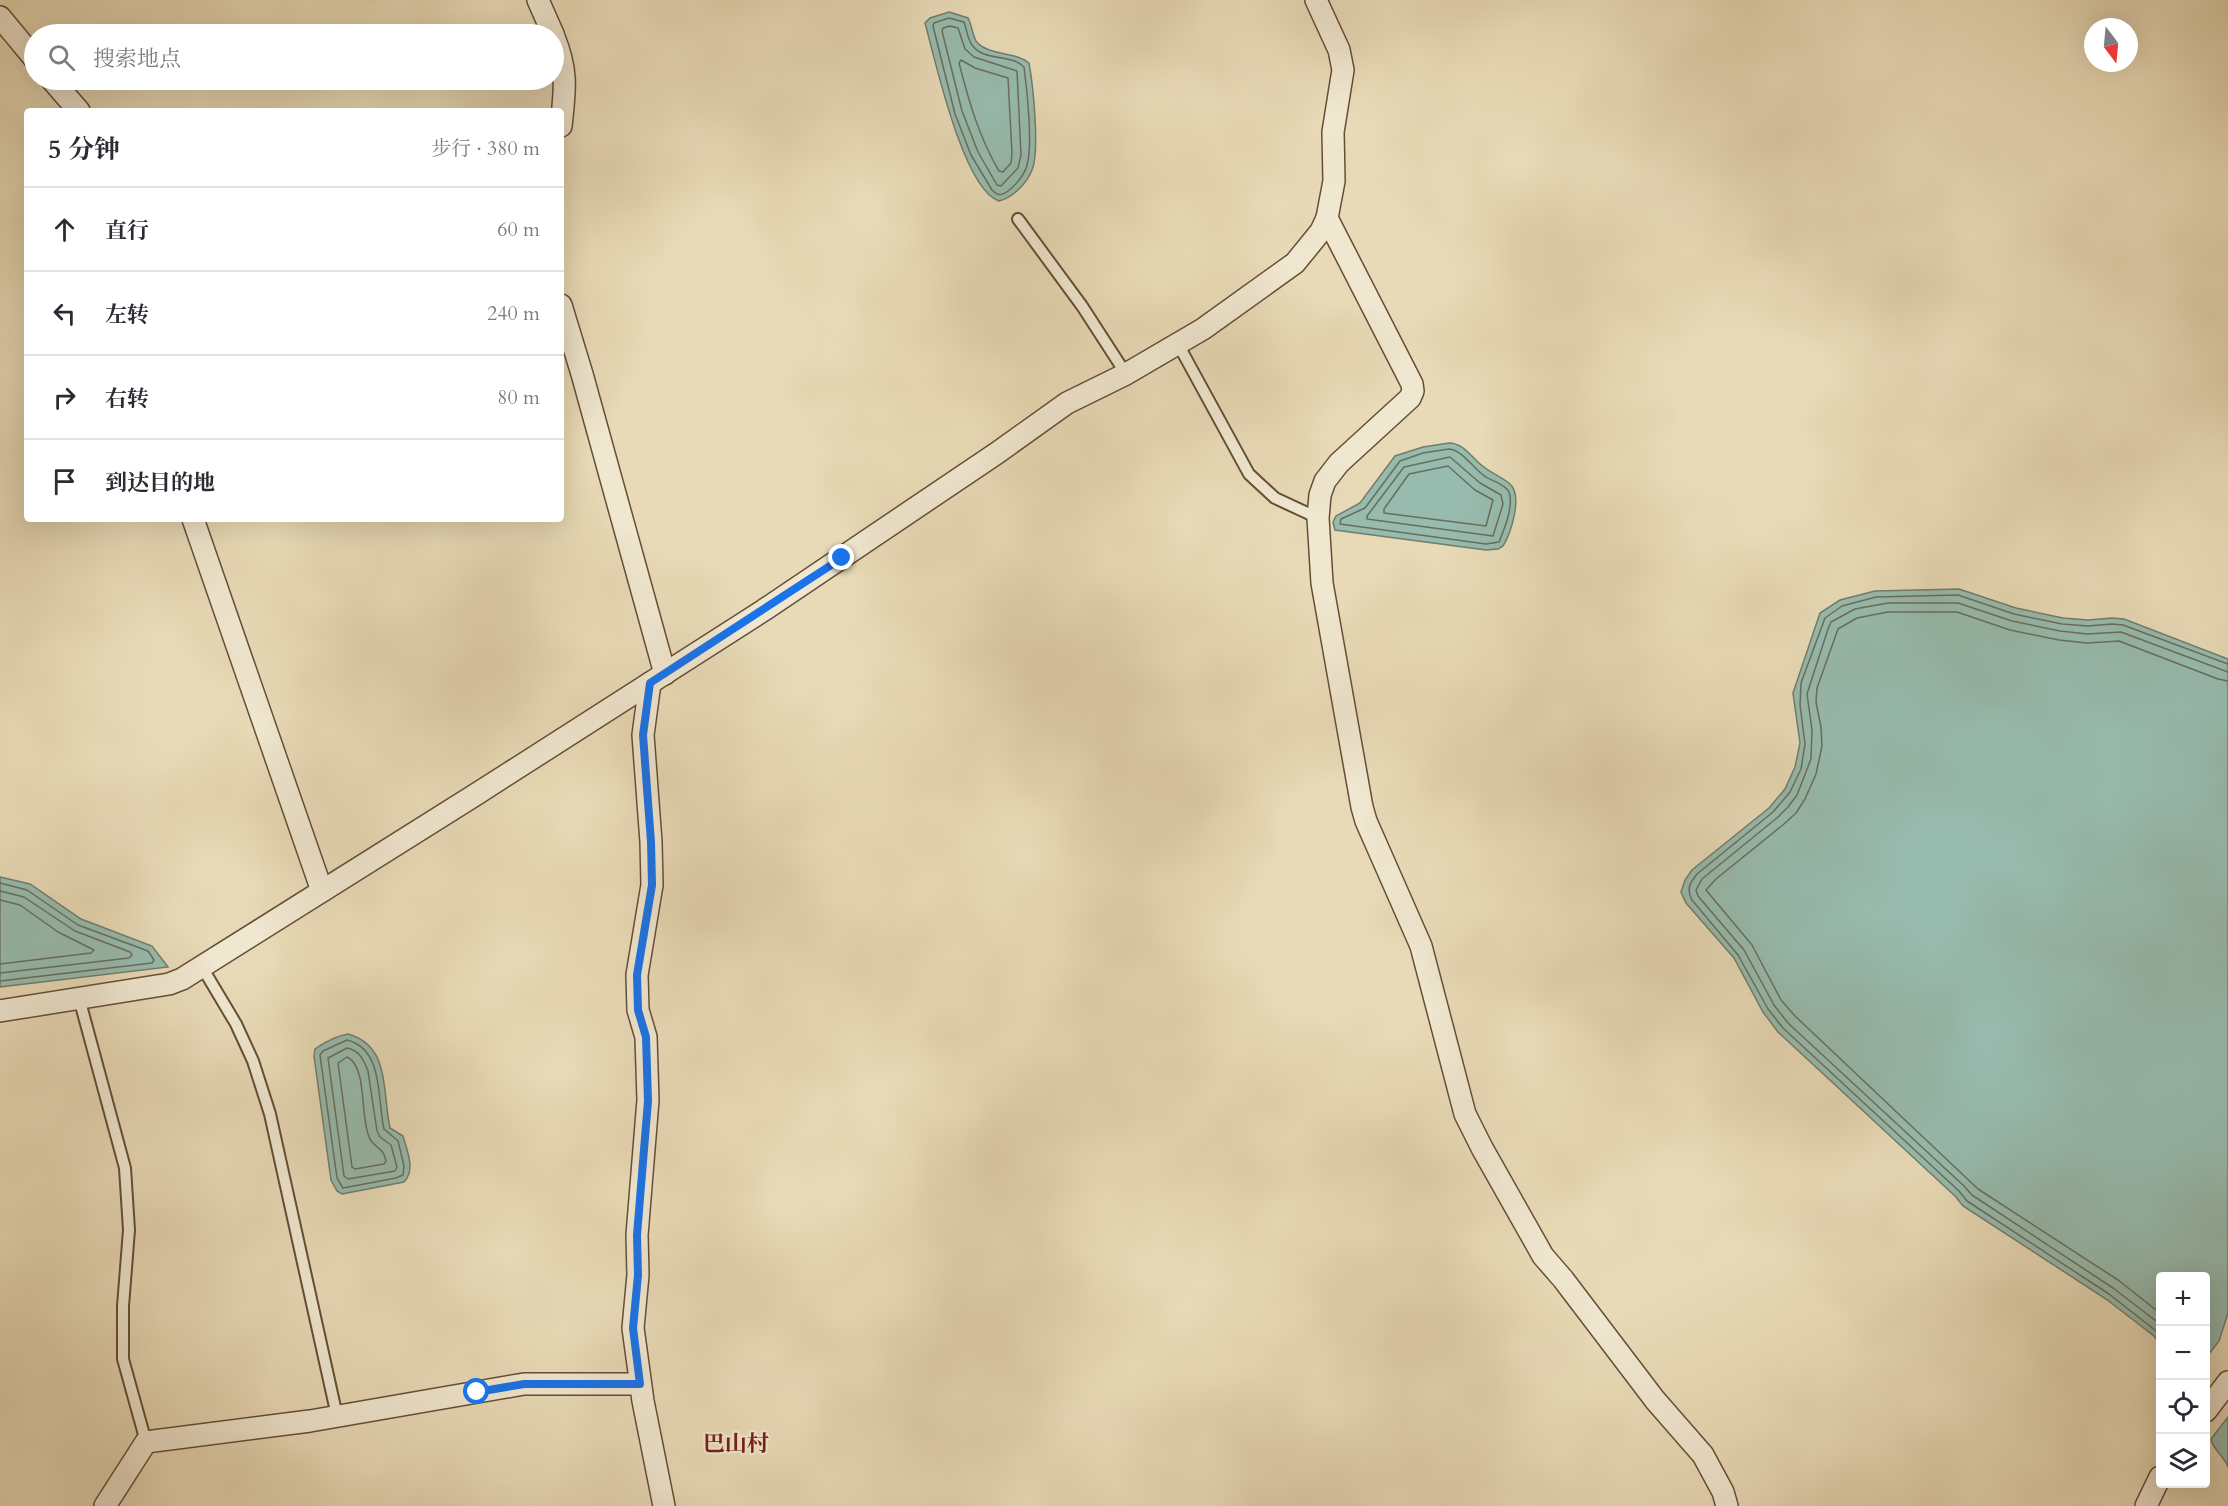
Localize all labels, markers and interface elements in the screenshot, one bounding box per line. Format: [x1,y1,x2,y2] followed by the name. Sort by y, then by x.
[2084,18,2138,72] north arrow
[24,24,564,90] search box
[45,41,78,74] icon: search
[93,44,181,74] text: 搜索地点
[48,132,120,167] text: 5 分钟
[431,135,540,162] text: 步行 · 380 m
[48,213,81,246] icon: ahead
[105,216,149,246] text: 直行
[497,216,540,243] text: 60 m
[48,297,81,330] icon: left
[105,300,149,330] text: 左转
[487,300,540,327] text: 240 m
[48,381,81,414] icon: right
[105,384,149,414] text: 右转
[497,384,540,411] text: 80 m
[48,465,81,498] icon: arrive
[105,468,215,498] text: 到达目的地
[828,544,854,570] route end
[2156,1272,2210,1488] map controls
[2156,1272,2210,1326] button: +
[2156,1326,2210,1380] button: −
[463,1378,489,1404] route start
[2156,1380,2210,1434] button: locate
[703,1429,769,1459] district label: 巴山村
[2156,1434,2210,1488] button: layers

